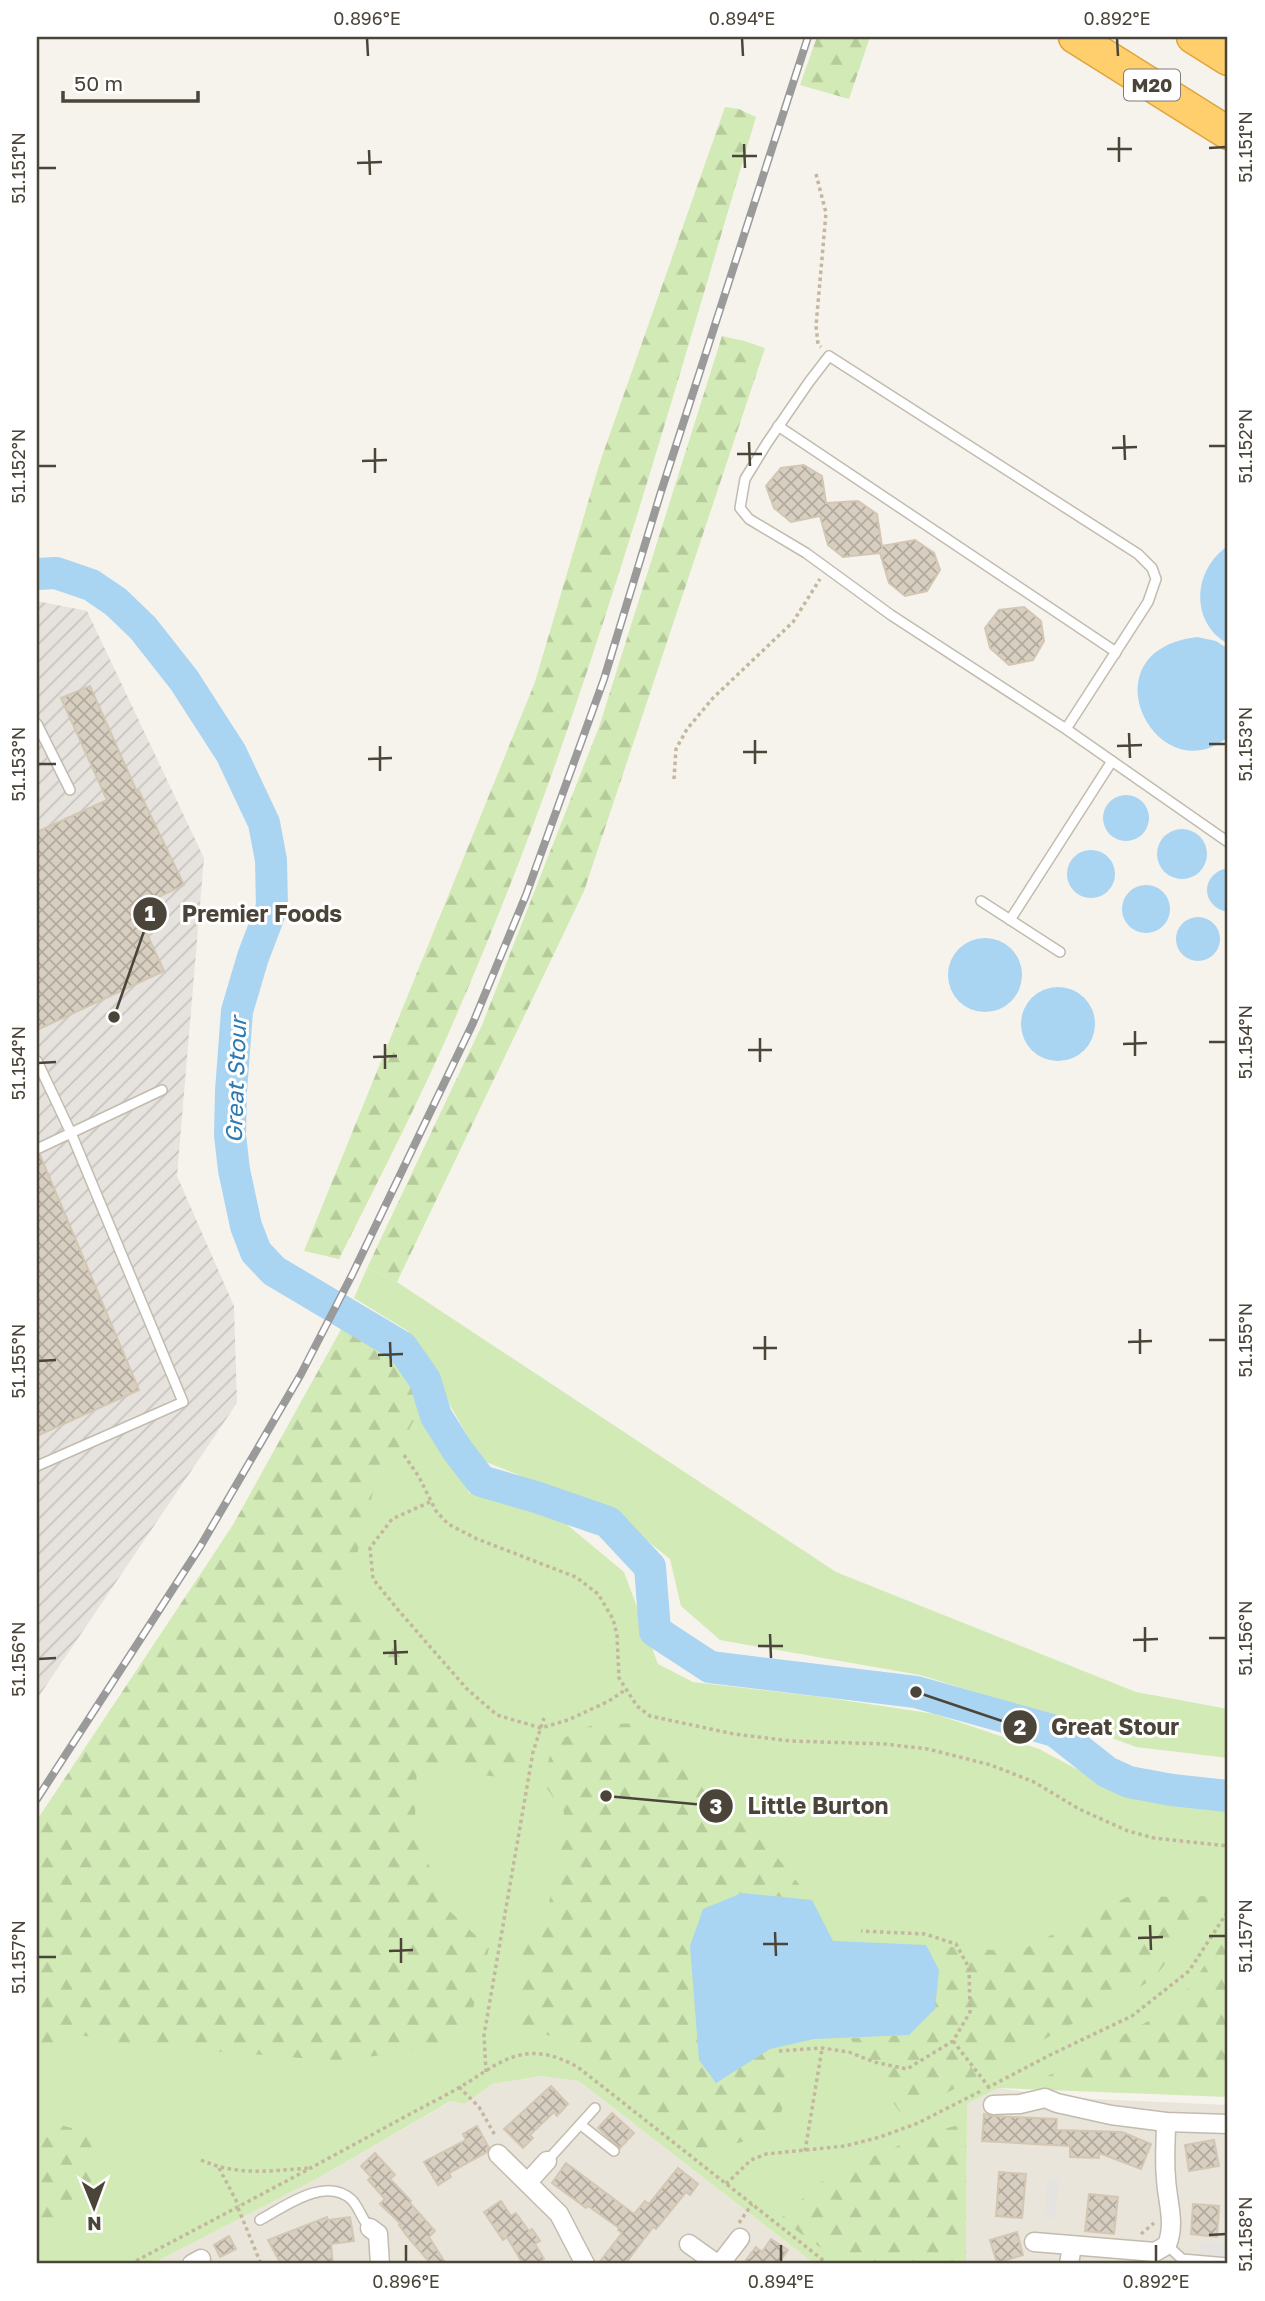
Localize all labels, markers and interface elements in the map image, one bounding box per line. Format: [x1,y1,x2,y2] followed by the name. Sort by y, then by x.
[333,7,401,29] text: 0.896°E
[709,7,775,29] text: 0.894°E
[1084,7,1150,29] text: 0.892°E
[63,60,198,104] scale bar
[1124,69,1180,100] road number: M20
[74,70,123,96] text: 50 m
[1234,111,1256,183] text: 51.151°N
[7,132,29,204] text: 51.151°N
[1234,409,1256,483] text: 51.152°N
[7,429,29,503] text: 51.152°N
[1234,707,1256,781] text: 51.153°N
[7,727,29,801] text: 51.153°N
[133,892,356,936] callout: Premier Foods
[182,899,342,927] text: Premier Foods
[145,900,156,926] text: 1
[1234,1005,1256,1079] text: 51.154°N
[219,1013,251,1143] water label: Great Stour
[7,1026,29,1100] text: 51.154°N
[1234,1303,1256,1377] text: 51.155°N
[7,1324,29,1398] text: 51.155°N
[1234,1600,1256,1676] text: 51.156°N
[7,1621,29,1697] text: 51.156°N
[1002,1705,1193,1749] callout: Great Stour
[1051,1712,1179,1740] text: Great Stour
[1014,1714,1027,1740] text: 2
[699,1784,903,1828] callout: Little Burton
[748,1791,888,1819] text: Little Burton
[710,1793,722,1819] text: 3
[1234,1899,1256,1973] text: 51.157°N
[7,1920,29,1994] text: 51.157°N
[60,2172,130,2242] north arrow
[1234,2196,1256,2272] text: 51.158°N
[87,2213,102,2236] text: N
[372,2270,440,2292] text: 0.896°E
[748,2270,814,2292] text: 0.894°E
[1123,2270,1189,2292] text: 0.892°E

